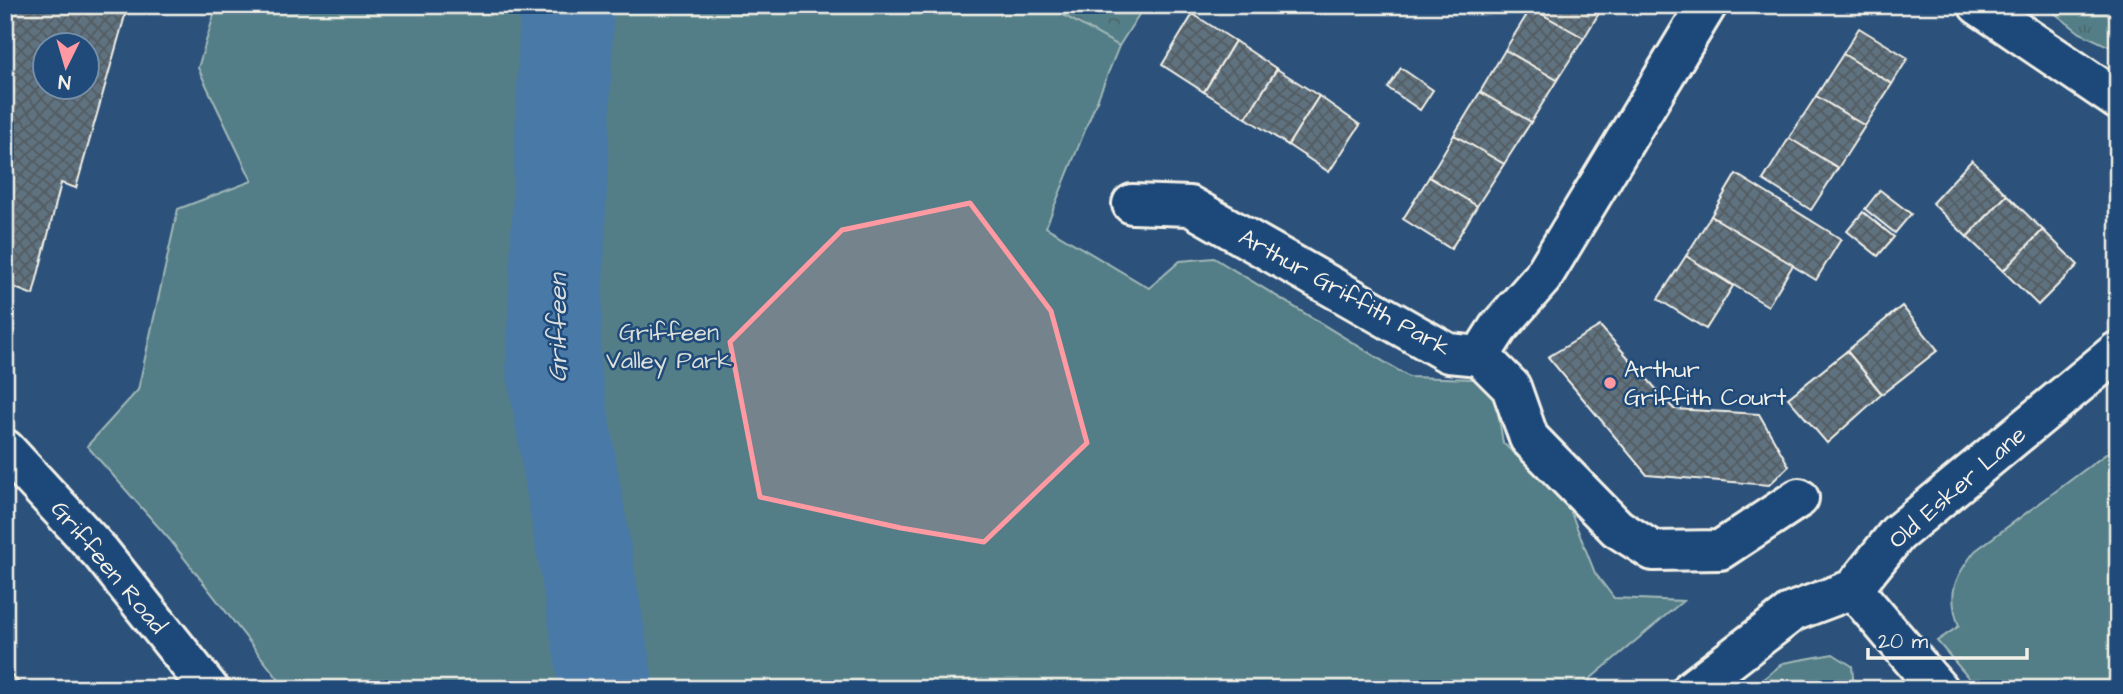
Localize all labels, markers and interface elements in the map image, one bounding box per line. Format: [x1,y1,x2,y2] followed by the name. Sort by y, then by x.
[32,32,102,102] north arrow
[57,67,72,95] text: N
[1232,220,1457,365] street label: Arthur Griffith Park
[540,272,576,382] water label: Griffeen
[606,316,732,379] park label: Griffeen Valley Park
[1624,353,1787,415] place label: Arthur Griffith Court
[1602,375,1618,391] marker: Arthur Griffith Court
[1881,418,2034,557] street label: Old Esker Lane
[42,494,174,642] street label: Griffeen Road
[1868,617,2027,661] scale bar
[1878,627,1929,656] text: 20 m

